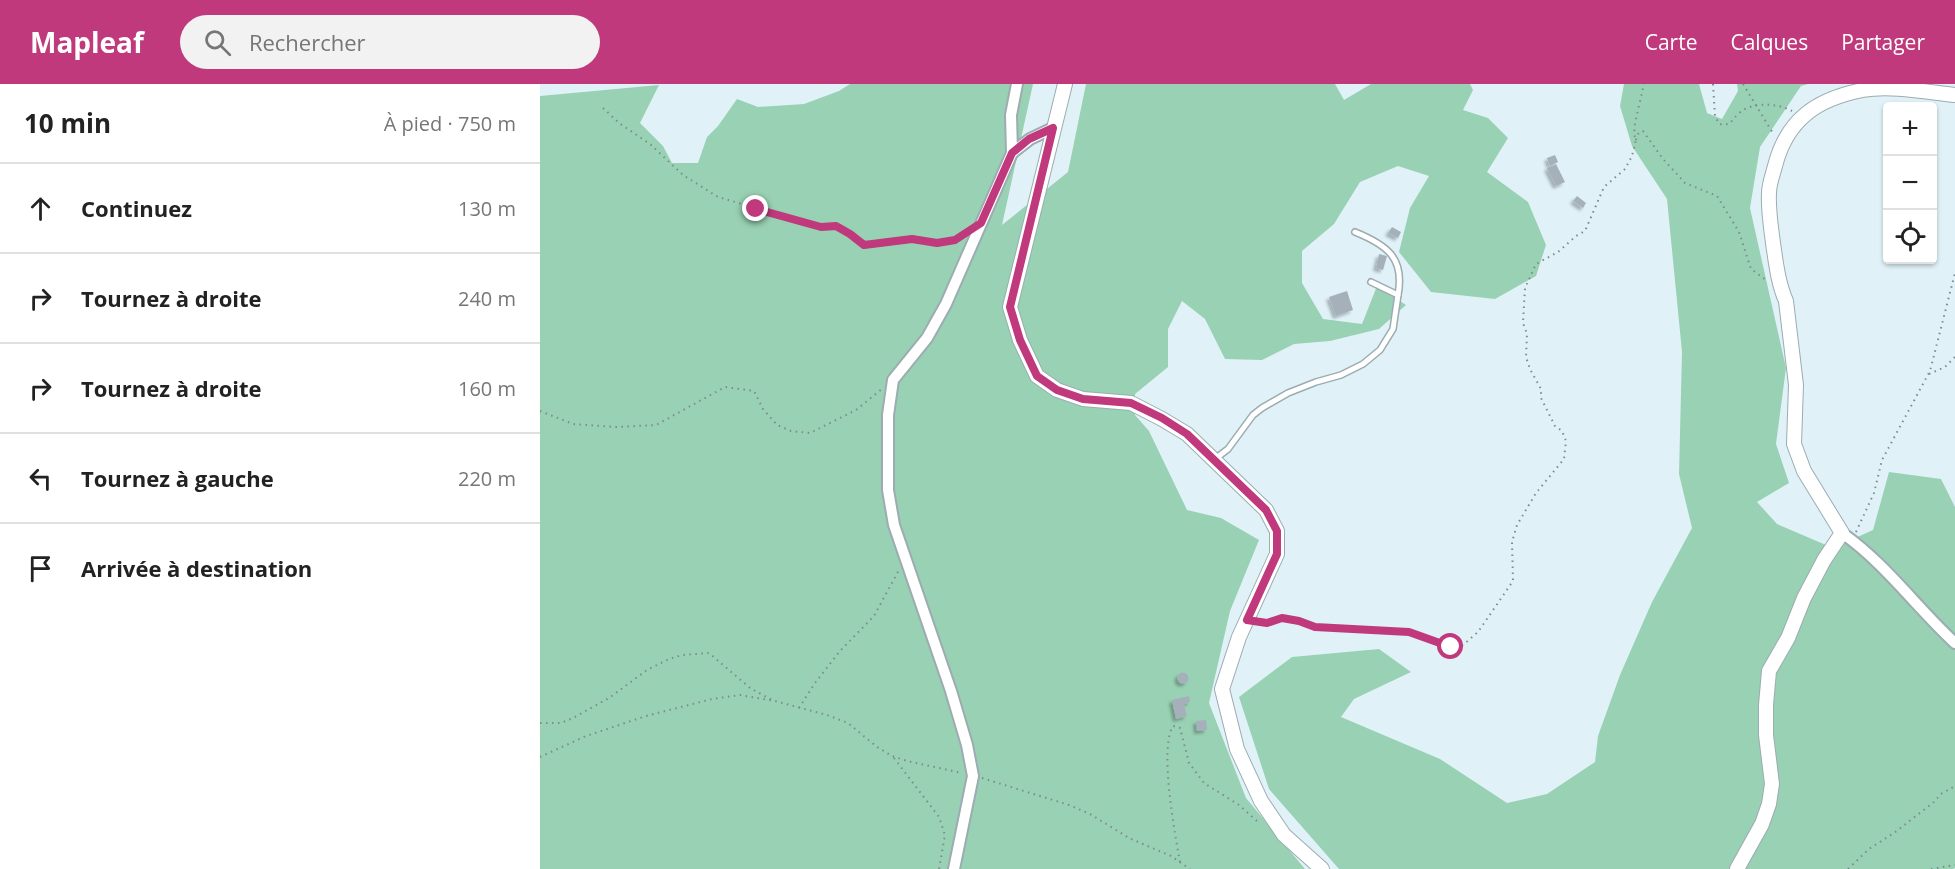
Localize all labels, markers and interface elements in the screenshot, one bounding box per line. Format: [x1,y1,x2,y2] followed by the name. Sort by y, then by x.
[180,15,600,69] search box
[30,23,144,61] text: Mapleaf
[201,26,234,59] icon: search
[249,27,366,57] text: Rechercher
[1645,28,1697,56] text: Carte
[1730,28,1808,56] text: Calques
[1841,28,1925,56] text: Partager
[1883,102,1937,264] map controls
[1883,102,1937,156] button: +
[24,105,111,141] text: 10 min
[384,110,516,137] text: À pied · 750 m
[1883,156,1937,210] button: −
[24,192,57,225] icon: ahead
[81,193,192,223] text: Continuez
[458,195,516,222] text: 130 m
[742,195,768,221] route end
[1883,210,1937,264] button: locate
[24,282,57,315] icon: right
[81,283,262,313] text: Tournez à droite
[458,285,516,312] text: 240 m
[24,372,57,405] icon: right
[81,373,262,403] text: Tournez à droite
[458,375,516,402] text: 160 m
[24,462,57,495] icon: left
[81,463,274,493] text: Tournez à gauche
[458,465,516,492] text: 220 m
[24,552,57,585] icon: arrive
[81,553,312,583] text: Arrivée à destination
[1437,633,1463,659] route start

